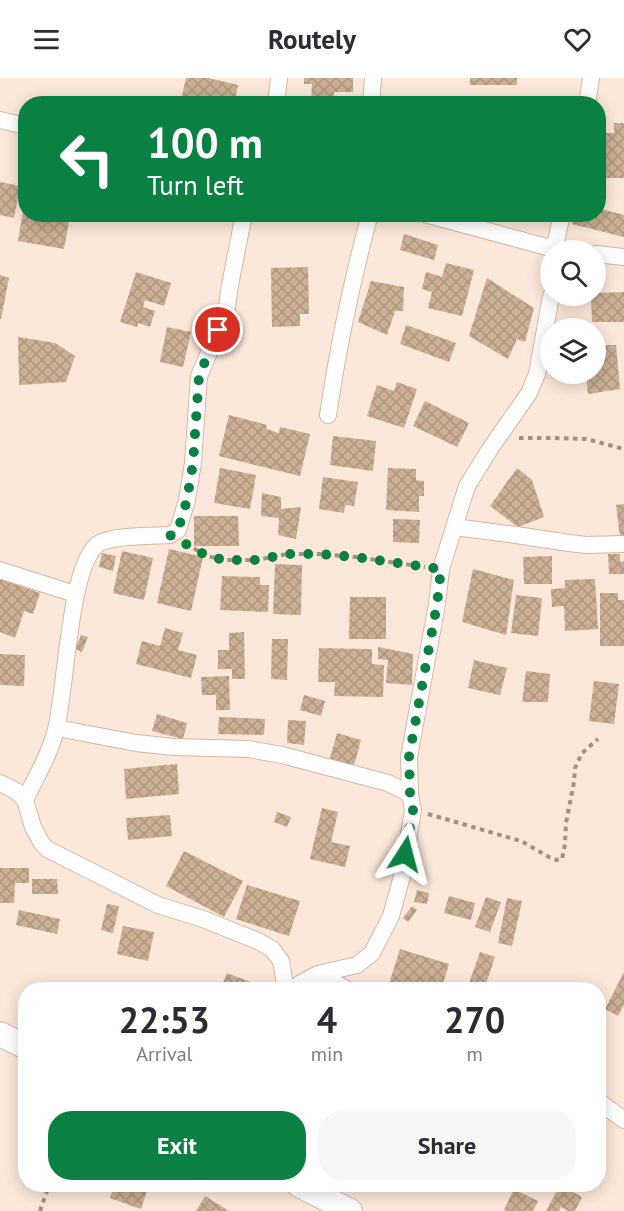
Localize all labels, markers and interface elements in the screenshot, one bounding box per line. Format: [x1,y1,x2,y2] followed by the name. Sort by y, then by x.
[268,22,356,56] text: Routely
[30,23,63,56] icon: menu
[561,23,594,56] icon: heart
[147,115,263,170] text: 100 m
[48,120,126,198] icon: left
[147,168,244,202] text: Turn left
[540,240,606,384] map controls
[540,240,606,306] button: search
[192,304,243,355] pin
[201,313,234,346] icon: arrive
[540,318,606,384] button: layers
[373,822,437,886] position arrow
[119,996,210,1043] text: 22:53
[317,996,337,1043] text: 4
[444,996,505,1043] text: 270
[136,1041,192,1067] text: Arrival
[311,1041,343,1067] text: min
[467,1041,483,1067] text: m
[48,1111,306,1180] button: Exit
[318,1111,576,1180] button: Share

